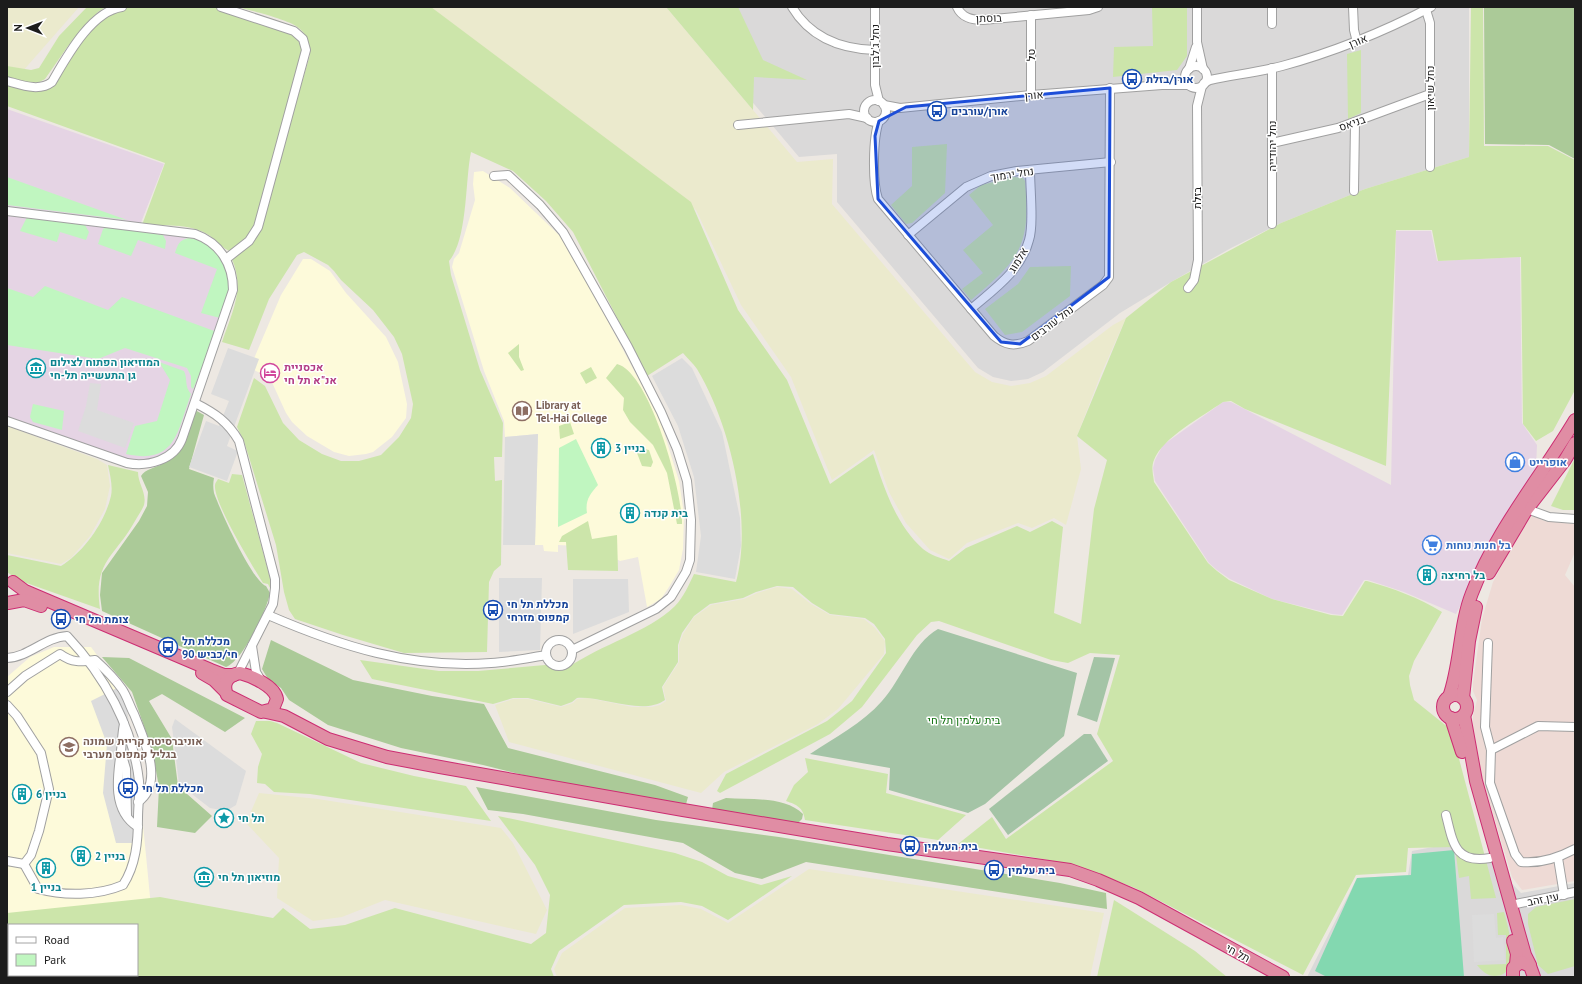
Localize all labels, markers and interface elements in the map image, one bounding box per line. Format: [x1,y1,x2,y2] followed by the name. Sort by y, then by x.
[8,8,48,48] north arrow
[976,11,1002,25] street label: בוסתן
[11,24,25,32] text: N
[868,24,882,68] street label: נחל ג'לבון
[1347,31,1369,51] street label: אורן
[1024,49,1038,61] street label: טל
[1423,66,1437,110] street label: נחל שיאון
[1121,68,1143,90] bus stop icon: אורן/בזלת
[1146,72,1194,86] place label: אורן/בזלת
[1024,87,1044,103] street label: אורן
[926,100,948,122] bus stop icon: אורן/עורבים
[951,104,1008,118] place label: אורן/עורבים
[1337,112,1367,134] street label: בניאס
[1265,120,1279,172] street label: נחל יהודייה
[989,164,1035,184] street label: נחל ירמוך
[1190,187,1204,209] street label: בזלת
[1005,245,1031,275] street label: אלמוג
[1028,302,1076,344] street label: נחל עורבים
[50,355,160,382] place label: המוזיאון הפתוח לצילום גן התעשייה תל-חי
[25,357,47,379] museum icon: המוזיאון הפתוח לצילום גן התעשייה תל-חי
[284,360,337,387] place label: אכסניית אנ"א תל חי
[259,362,281,384] hotel icon: אכסניית אנ"א תל חי
[536,398,607,425] place label: Library at Tel-Hai College
[511,400,533,422] library icon: Library at Tel-Hai College
[590,437,612,459] building icon: בניין 3
[615,441,645,455] place label: בניין 3
[1504,451,1526,473] shop icon: אופרייט
[1529,455,1567,469] place label: אופרייט
[619,502,641,524] building icon: בית קנדה
[644,506,688,520] place label: בית קנדה
[1421,534,1443,556] supermarket icon: בל חנות נוחות
[1446,538,1511,552] place label: בל חנות נוחות
[1416,564,1438,586] building icon: בל רחיצה
[1441,568,1485,582] place label: בל רחיצה
[507,597,570,624] place label: מכללת תל חי קמפוס מזרחי
[482,599,504,621] bus stop icon: מכללת תל חי קמפוס מזרחי
[50,608,72,630] bus stop icon: צומת תל חי
[75,612,129,626] place label: צומת תל חי
[182,634,238,661] place label: מכללת תל חי/כביש 90
[157,636,179,658] bus stop icon: מכללת תל חי/כביש 90
[928,713,1001,727] park label: בית עלמין תל חי
[83,734,203,761] place label: אוניברסיטת קריית שמונה בגליל קמפוס מערבי
[58,736,80,758] school or university icon: אוניברסיטת קריית שמונה בגליל קמפוס מערבי
[117,777,139,799] bus stop icon: מכללת תל חי
[142,781,204,795] place label: מכללת תל חי
[11,783,33,805] building icon: בניין 6
[36,787,66,801] place label: בניין 6
[213,807,235,829] place icon: תל חי
[238,811,265,825] place label: תל חי
[899,835,921,857] bus stop icon: בית העלמין
[924,839,978,853] place label: בית העלמין
[70,845,92,867] building icon: בניין 2
[95,849,125,863] place label: בניין 2
[35,857,57,879] building icon: בניין 1
[983,859,1005,881] bus stop icon: בית עלמין
[1008,863,1055,877] place label: בית עלמין
[193,866,215,888] museum icon: מוזיאון תל חי
[218,870,280,884] place label: מוזיאון תל חי
[31,880,61,894] place label: בניין 1
[1526,889,1560,909] street label: עין זהב
[8,924,138,976] legend
[44,932,69,947] text: Road
[1223,941,1253,965] street label: תל חי
[44,952,66,967] text: Park

